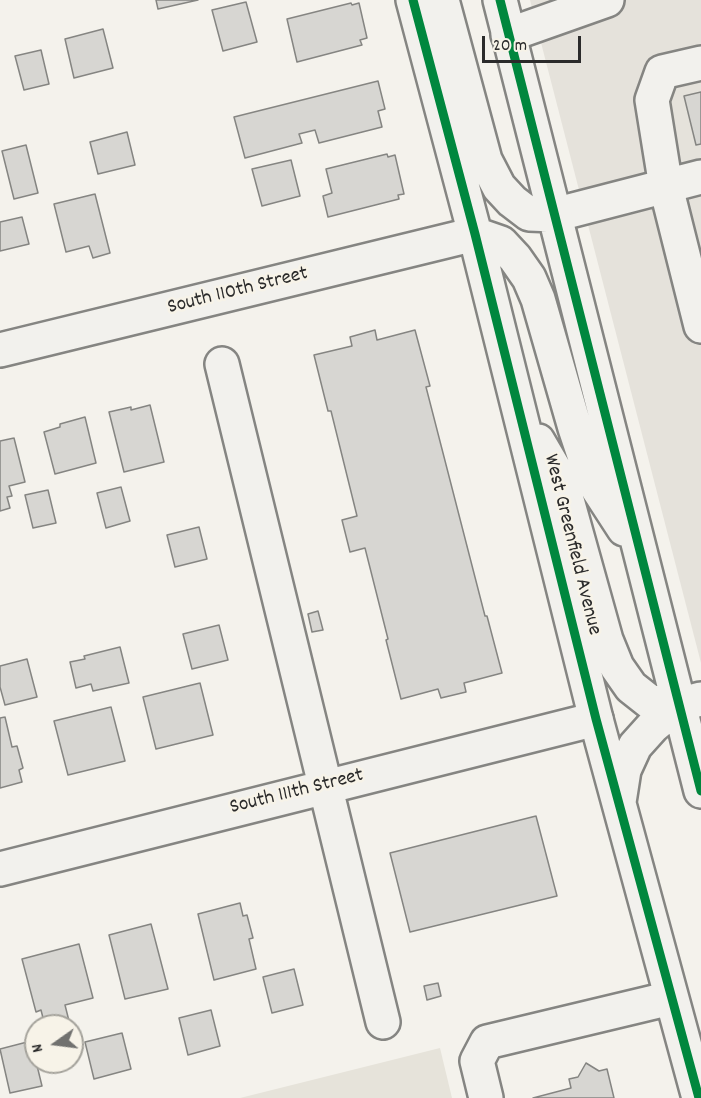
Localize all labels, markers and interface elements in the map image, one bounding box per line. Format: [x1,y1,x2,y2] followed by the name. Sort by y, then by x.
[485,24,584,62] scale bar
[493,34,527,59] text: 20 m
[165,262,311,322] street label: South 110th Street
[536,452,606,638] street label: West Greenfield Avenue
[228,764,366,822] street label: South 111th Street
[24,1014,84,1074] north arrow
[26,1041,50,1055] text: N

